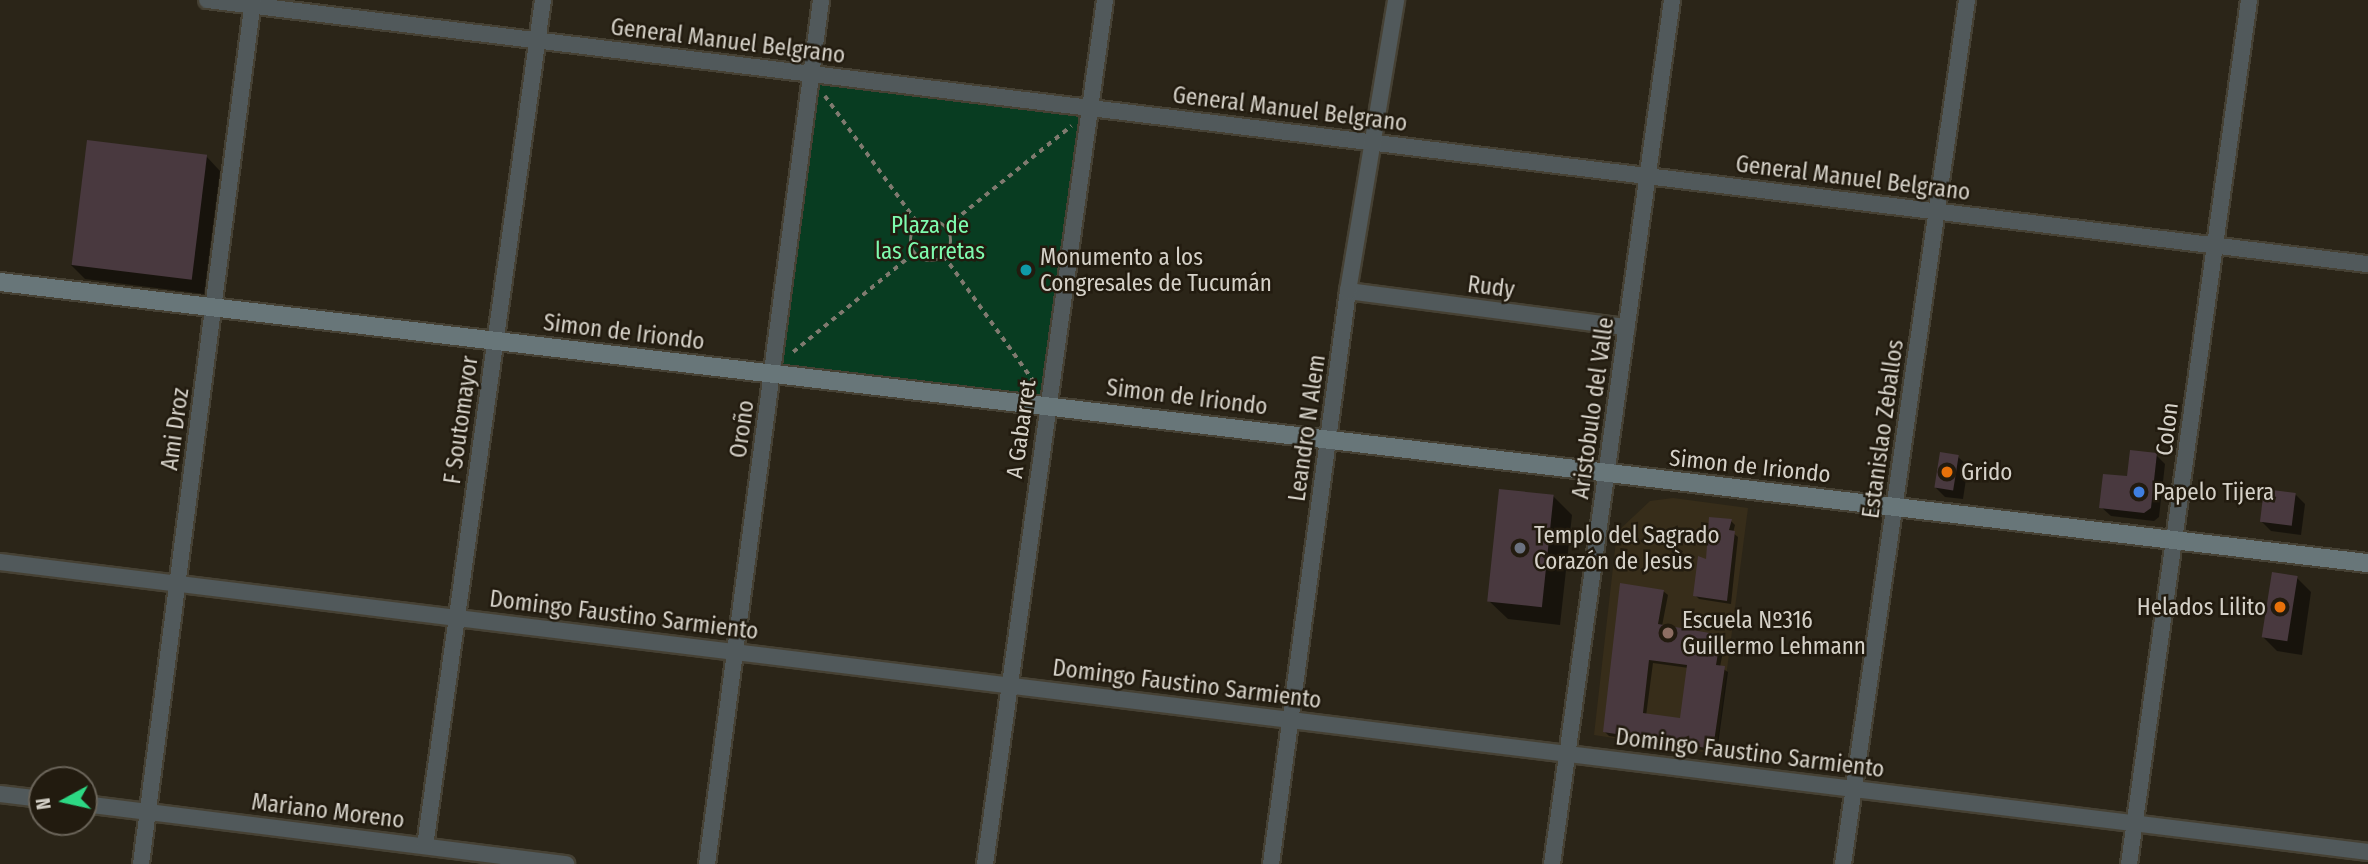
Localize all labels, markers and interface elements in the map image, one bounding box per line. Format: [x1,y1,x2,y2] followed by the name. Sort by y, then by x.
[609,13,847,69] street label: General Manuel Belgrano
[1171,81,1409,137] street label: General Manuel Belgrano
[1734,150,1972,206] street label: General Manuel Belgrano
[875,211,985,265] park label: Plaza de las Carretas
[1040,243,1272,297] place label: Monumento a los Congresales de Tucumán
[1018,262,1034,278] marker: Monumento a los Congresales de Tucumán
[1466,270,1516,304] street label: Rudy
[542,308,706,356] street label: Simon de Iriondo
[1567,315,1619,501] street label: Aristobulo del Valle
[1857,338,1909,520] street label: Estanislao Zeballos
[1283,353,1331,503] street label: Leandro N Alem
[438,354,484,486] street label: F Soutomayor
[1105,373,1269,421] street label: Simon de Iriondo
[1000,378,1042,480] street label: A Gabarret
[156,386,194,472] street label: Ami Droz
[724,398,760,460] street label: Oroño
[2150,401,2184,457] street label: Colon
[1668,444,1832,488] street label: Simon de Iriondo
[1961,458,2012,486] place label: Grido
[1939,464,1955,480] marker: Grido
[2153,478,2274,506] place label: Papelo Tijera
[2131,484,2147,500] marker: Papelo Tijera
[1534,521,1720,575] place label: Templo del Sagrado Corazón de Jesùs
[1512,540,1528,556] marker: Templo del Sagrado Corazón de Jesùs
[488,585,760,645] street label: Domingo Faustino Sarmiento
[2137,593,2266,621] place label: Helados Lilito
[2272,599,2288,615] marker: Helados Lilito
[1682,606,1866,660] place label: Escuela Nº316 Guillermo Lehmann
[1660,625,1676,641] marker: Escuela Nº316 Guillermo Lehmann
[1051,654,1323,714] street label: Domingo Faustino Sarmiento
[1614,723,1886,783] street label: Domingo Faustino Sarmiento
[28,766,98,836] north arrow
[250,788,406,834] street label: Mariano Moreno
[32,796,56,811] text: N

